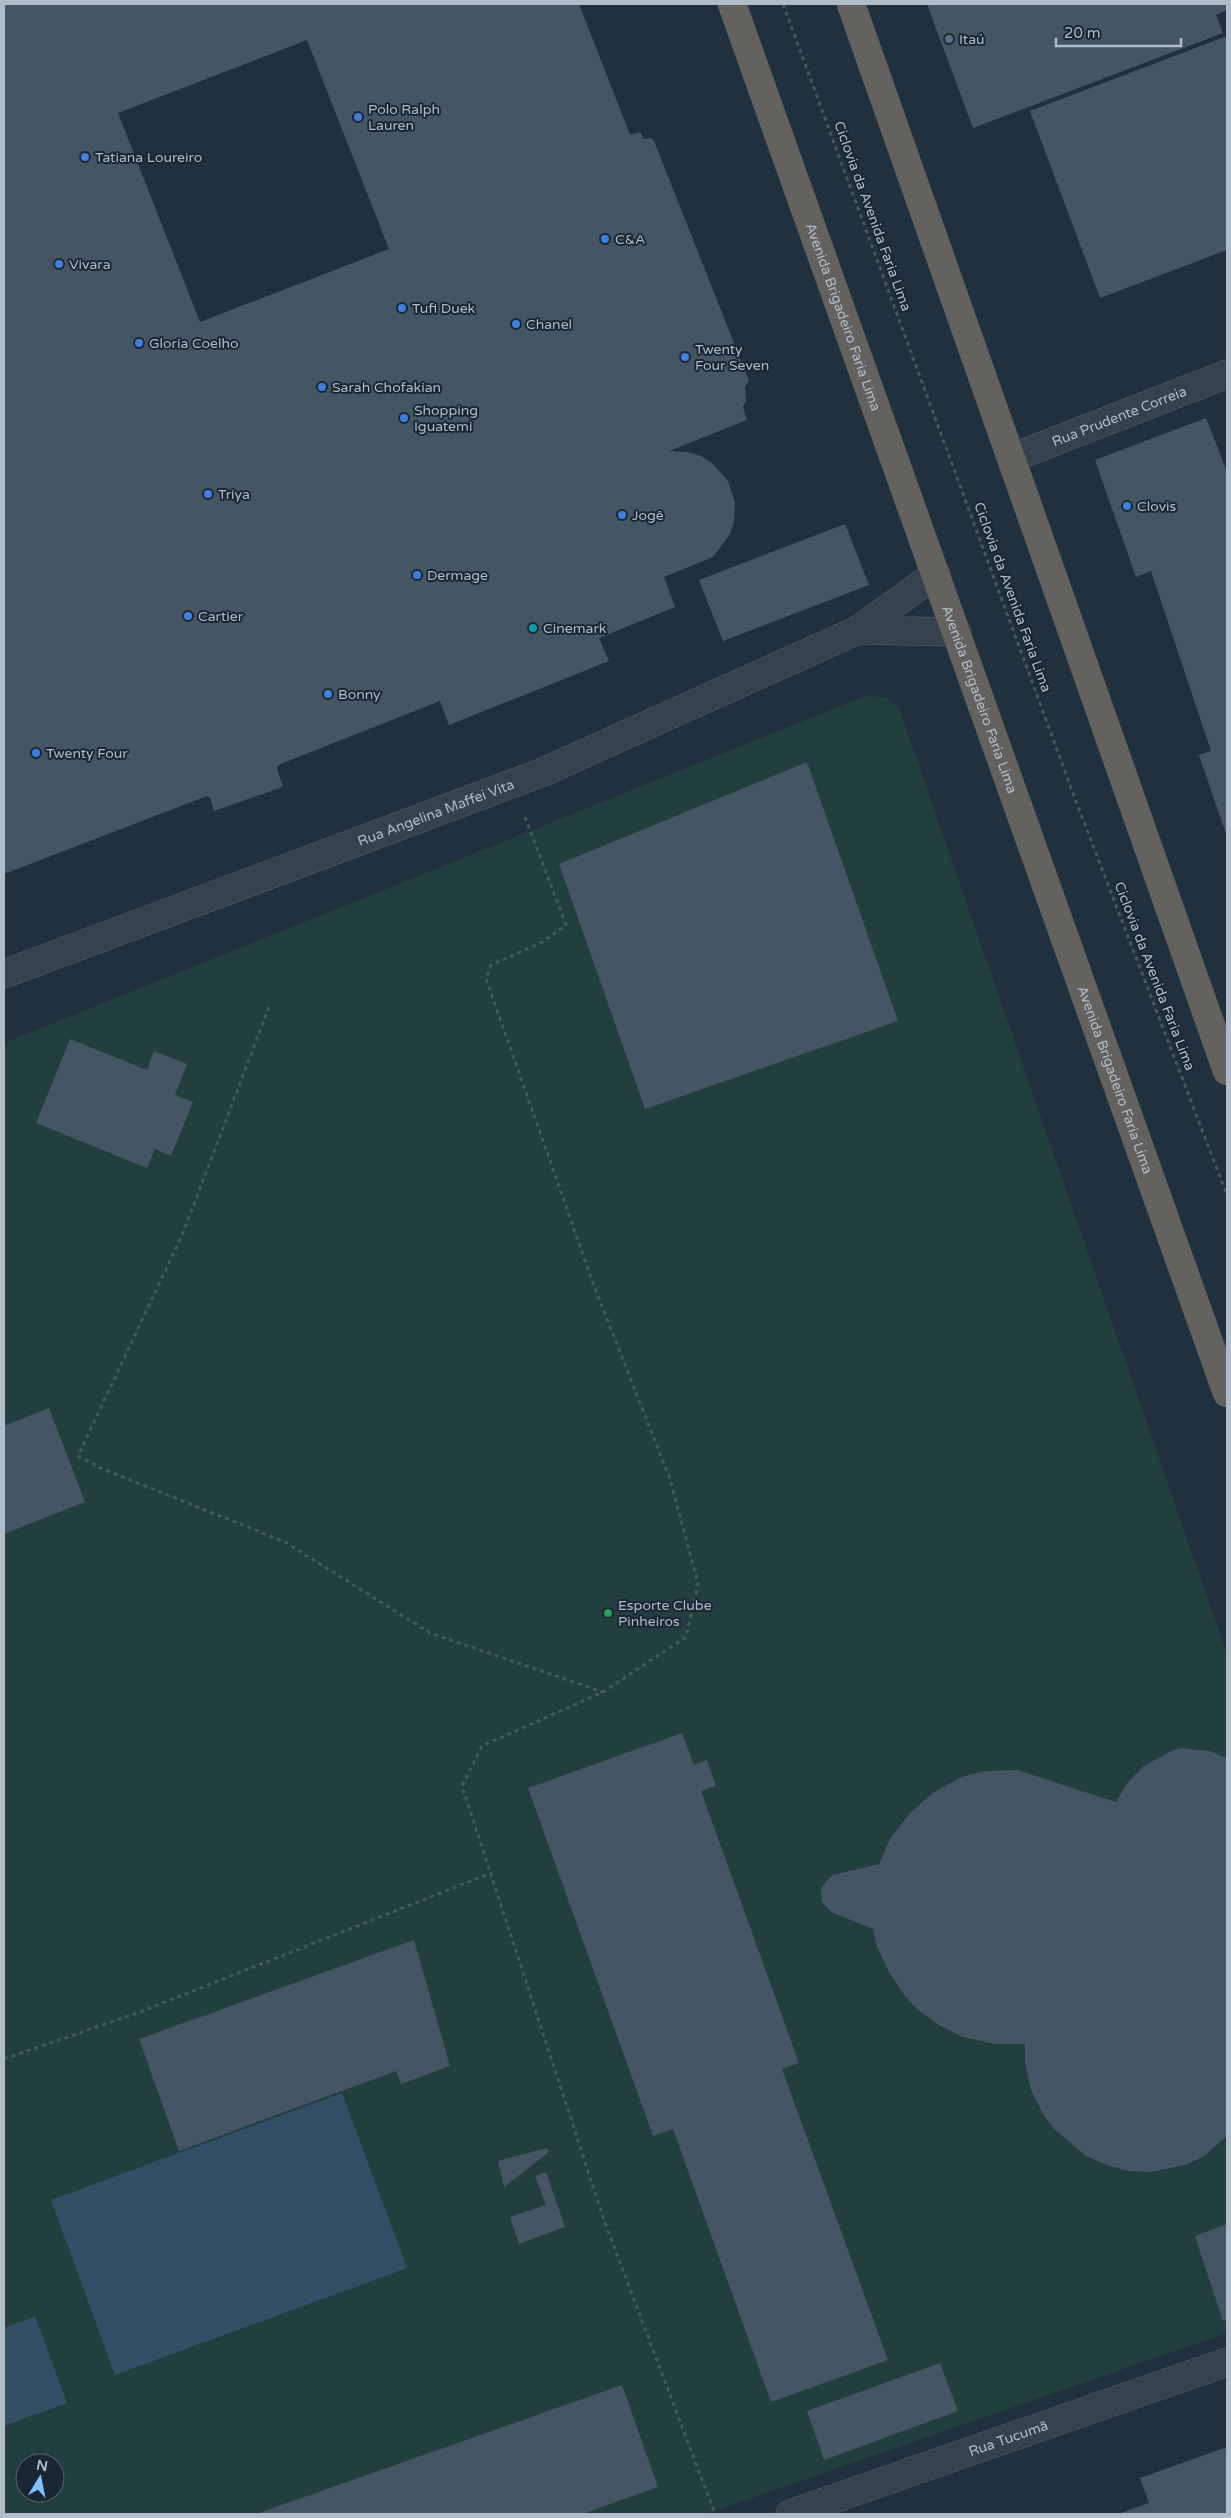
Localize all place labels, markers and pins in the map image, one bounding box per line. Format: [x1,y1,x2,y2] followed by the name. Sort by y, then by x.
[959,31,985,48] place label: Itaú
[943,33,955,45] marker: Itaú
[368,101,440,134] place label: Polo Ralph Lauren
[352,111,364,123] marker: Polo Ralph Lauren
[95,149,202,166] place label: Tatiana Loureiro
[79,151,91,163] marker: Tatiana Loureiro
[615,231,645,248] place label: C&A
[599,233,611,245] marker: C&A
[69,256,111,273] place label: Vivara
[53,258,65,270] marker: Vivara
[412,300,476,317] place label: Tufi Duek
[396,302,408,314] marker: Tufi Duek
[526,316,572,333] place label: Chanel
[510,318,522,330] marker: Chanel
[149,335,238,352] place label: Gloria Coelho
[133,337,145,349] marker: Gloria Coelho
[695,341,769,374] place label: Twenty Four Seven
[679,351,691,363] marker: Twenty Four Seven
[332,379,441,396] place label: Sarah Chofakian
[316,381,328,393] marker: Sarah Chofakian
[414,402,478,435] place label: Shopping Iguatemi
[398,412,410,424] marker: Shopping Iguatemi
[218,486,250,503] place label: Triya
[202,488,214,500] marker: Triya
[1137,498,1177,515] place label: Clovis
[1121,500,1133,512] marker: Clovis
[632,507,664,524] place label: Jogê
[616,509,628,521] marker: Jogê
[427,567,488,584] place label: Dermage
[411,569,423,581] marker: Dermage
[198,608,244,625] place label: Cartier
[182,610,194,622] marker: Cartier
[543,620,607,637] place label: Cinemark
[527,622,539,634] marker: Cinemark
[338,686,381,703] place label: Bonny
[322,688,334,700] marker: Bonny
[46,745,128,762] place label: Twenty Four
[30,747,42,759] marker: Twenty Four
[618,1597,712,1630] place label: Esporte Clube Pinheiros
[602,1607,614,1619] marker: Esporte Clube Pinheiros

